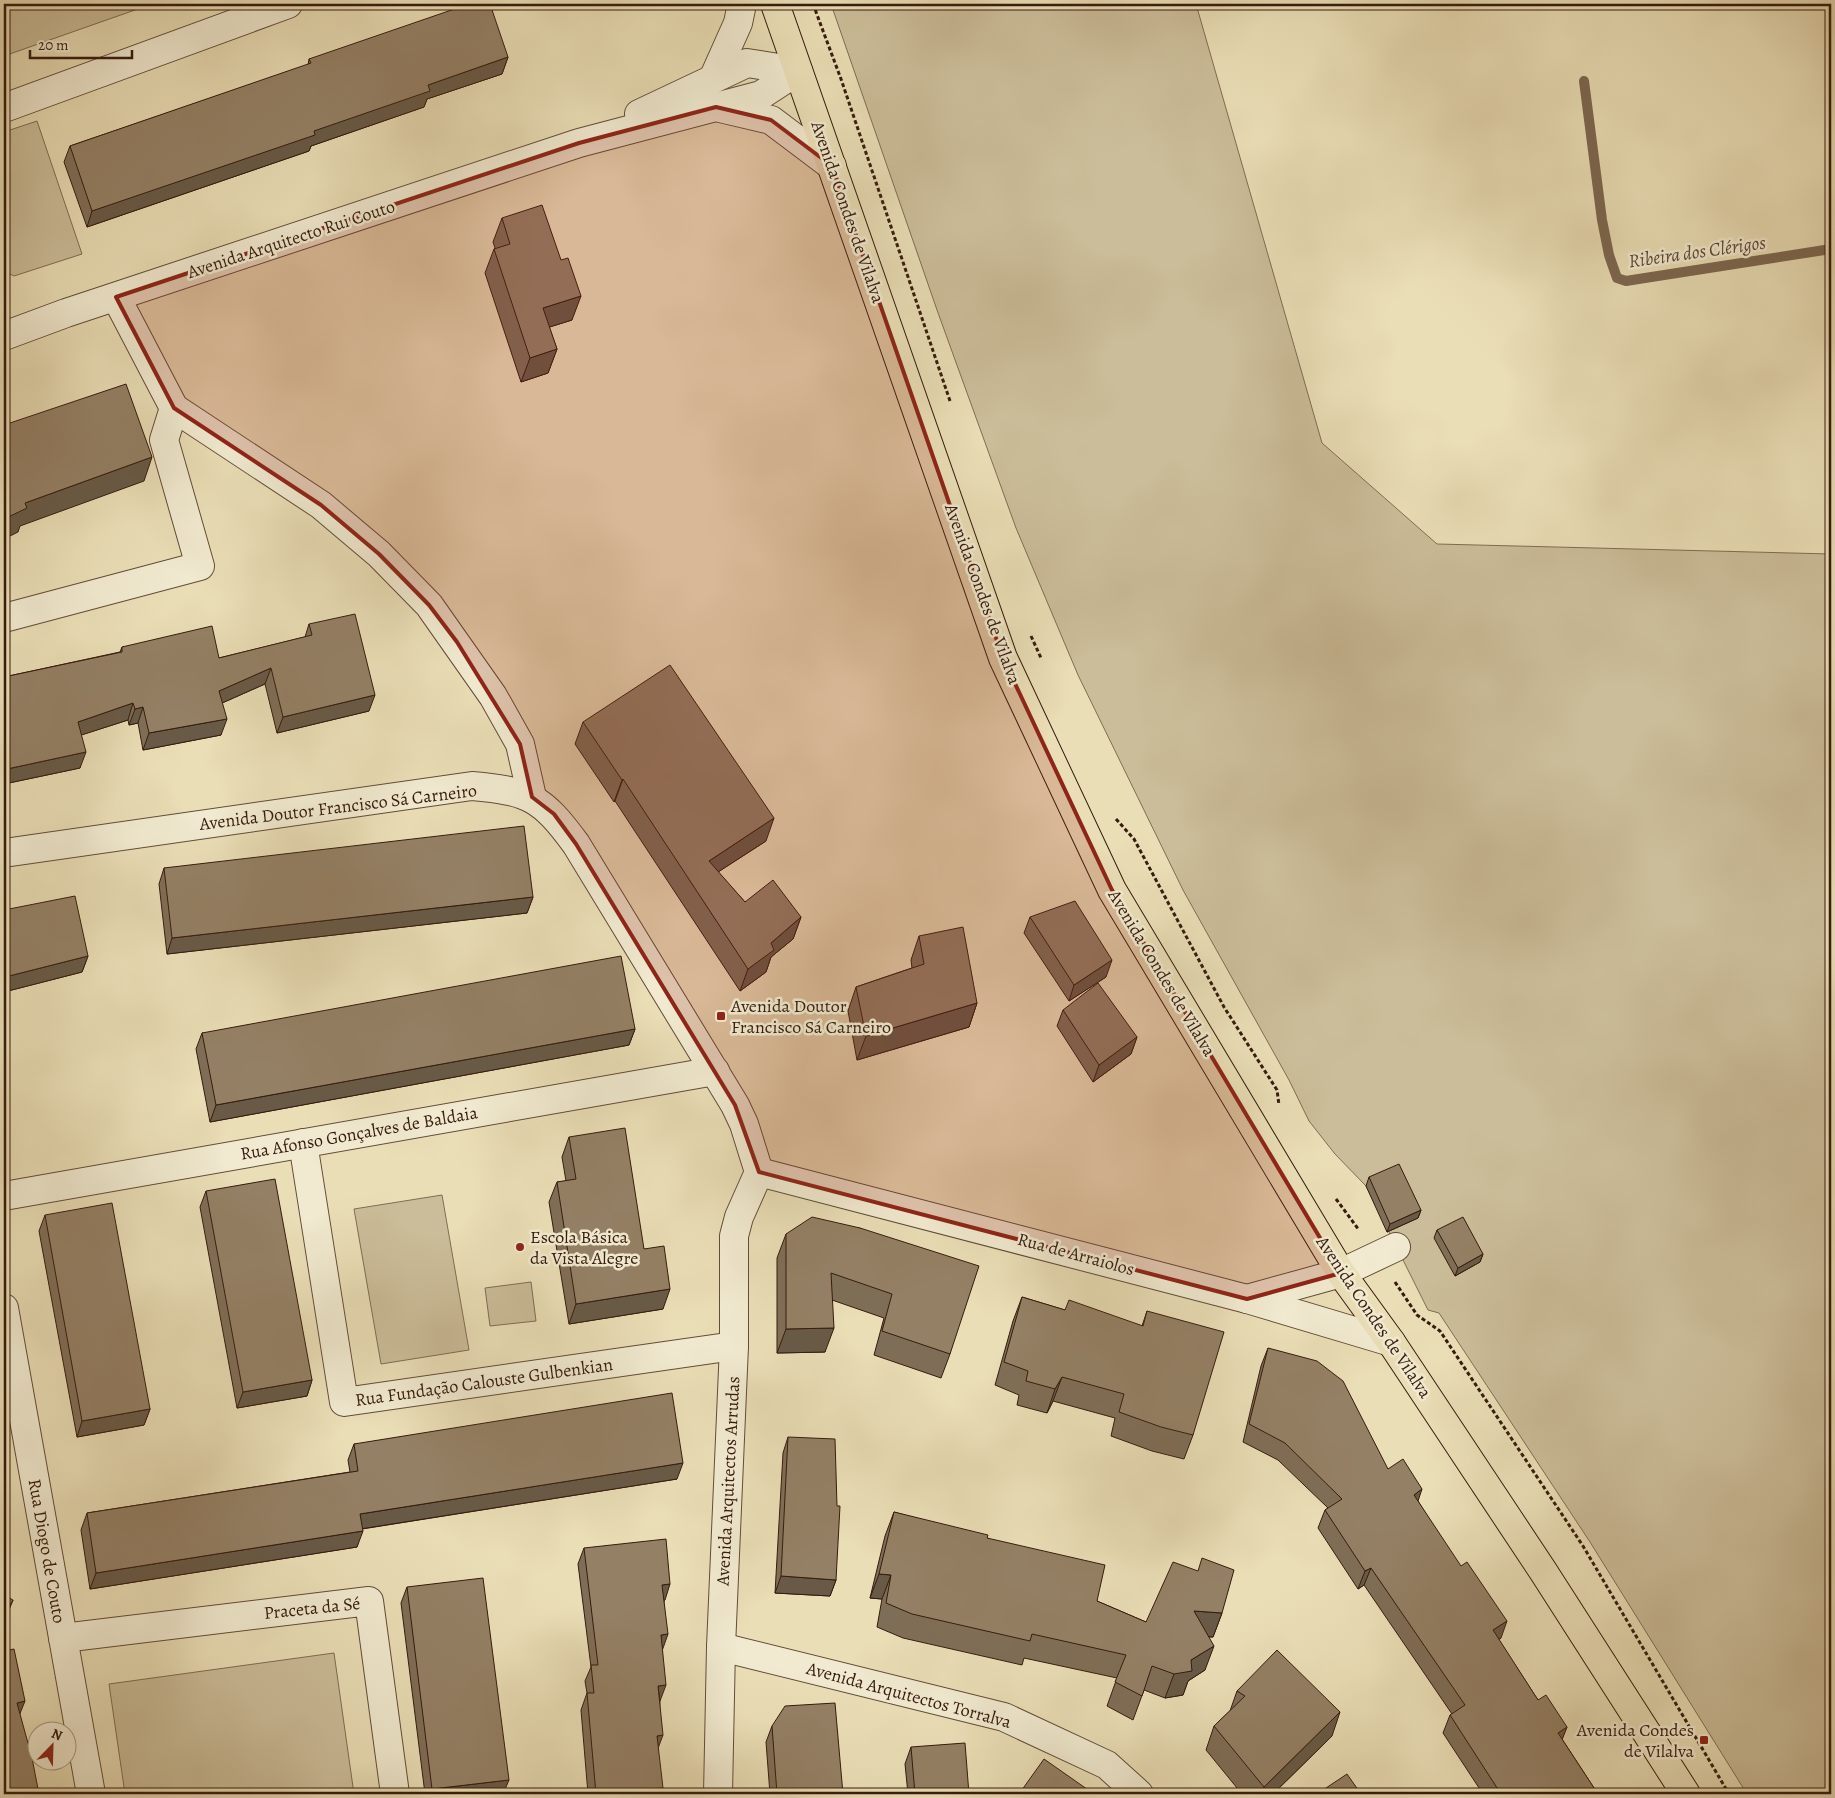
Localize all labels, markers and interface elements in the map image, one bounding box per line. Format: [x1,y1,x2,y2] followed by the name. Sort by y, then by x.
[30,28,132,60] scale bar
[38,35,69,55] text: 20 m
[805,117,891,307] street label: Avenida Condes de Vilalva
[183,194,398,284] street label: Avenida Arquitecto Rui Couto
[1627,229,1768,274] water label: Ribeira dos Clérigos
[939,499,1027,688] street label: Avenida Condes de Vilalva
[197,778,478,836] street label: Avenida Doutor Francisco Sá Carneiro
[1102,884,1222,1061] street label: Avenida Condes de Vilalva
[730,994,891,1039] place label: Avenida Doutor Francisco Sá Carneiro
[715,1010,727,1022] marker: Avenida Doutor Francisco Sá Carneiro
[238,1100,480,1166] street label: Rua Afonso Gonçalves de Baldaia
[530,1225,638,1270] place label: Escola Básica da Vista Alegre
[1015,1227,1137,1281] street label: Rua de Arraiolos
[1310,1230,1438,1403] street label: Avenida Condes de Vilalva
[514,1241,526,1253] marker: Escola Básica da Vista Alegre
[354,1352,615,1412] street label: Rua Fundação Calouste Gulbenkian
[710,1376,745,1587] street label: Avenida Arquitectos Arrudas
[22,1477,72,1625] street label: Rua Diogo de Couto
[262,1591,362,1625] street label: Praceta da Sé
[803,1656,1015,1734] street label: Avenida Arquitectos Torralva
[1576,1718,1695,1763] place label: Avenida Condes de Vilalva
[28,1720,78,1770] north arrow
[48,1724,65,1745] text: N
[1698,1734,1710,1746] marker: Avenida Condes de Vilalva

